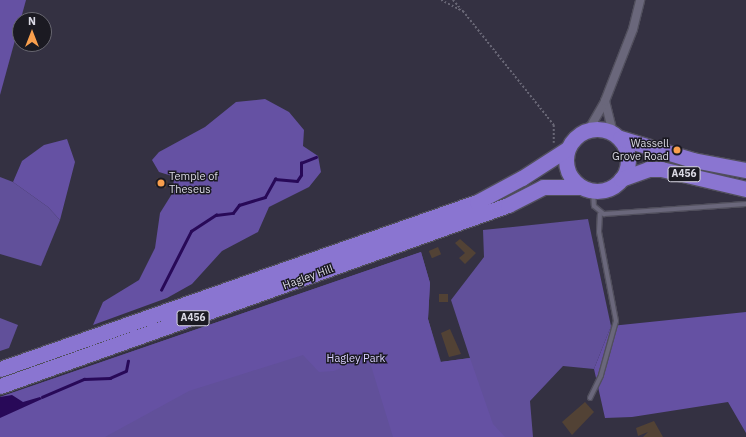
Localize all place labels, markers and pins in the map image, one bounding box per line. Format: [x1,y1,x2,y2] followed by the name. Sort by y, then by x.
[612,137,669,163] place label: Wassell Grove Road
[672,145,682,155] marker: Wassell Grove Road
[169,170,218,196] place label: Temple of Theseus
[156,178,166,188] marker: Temple of Theseus

